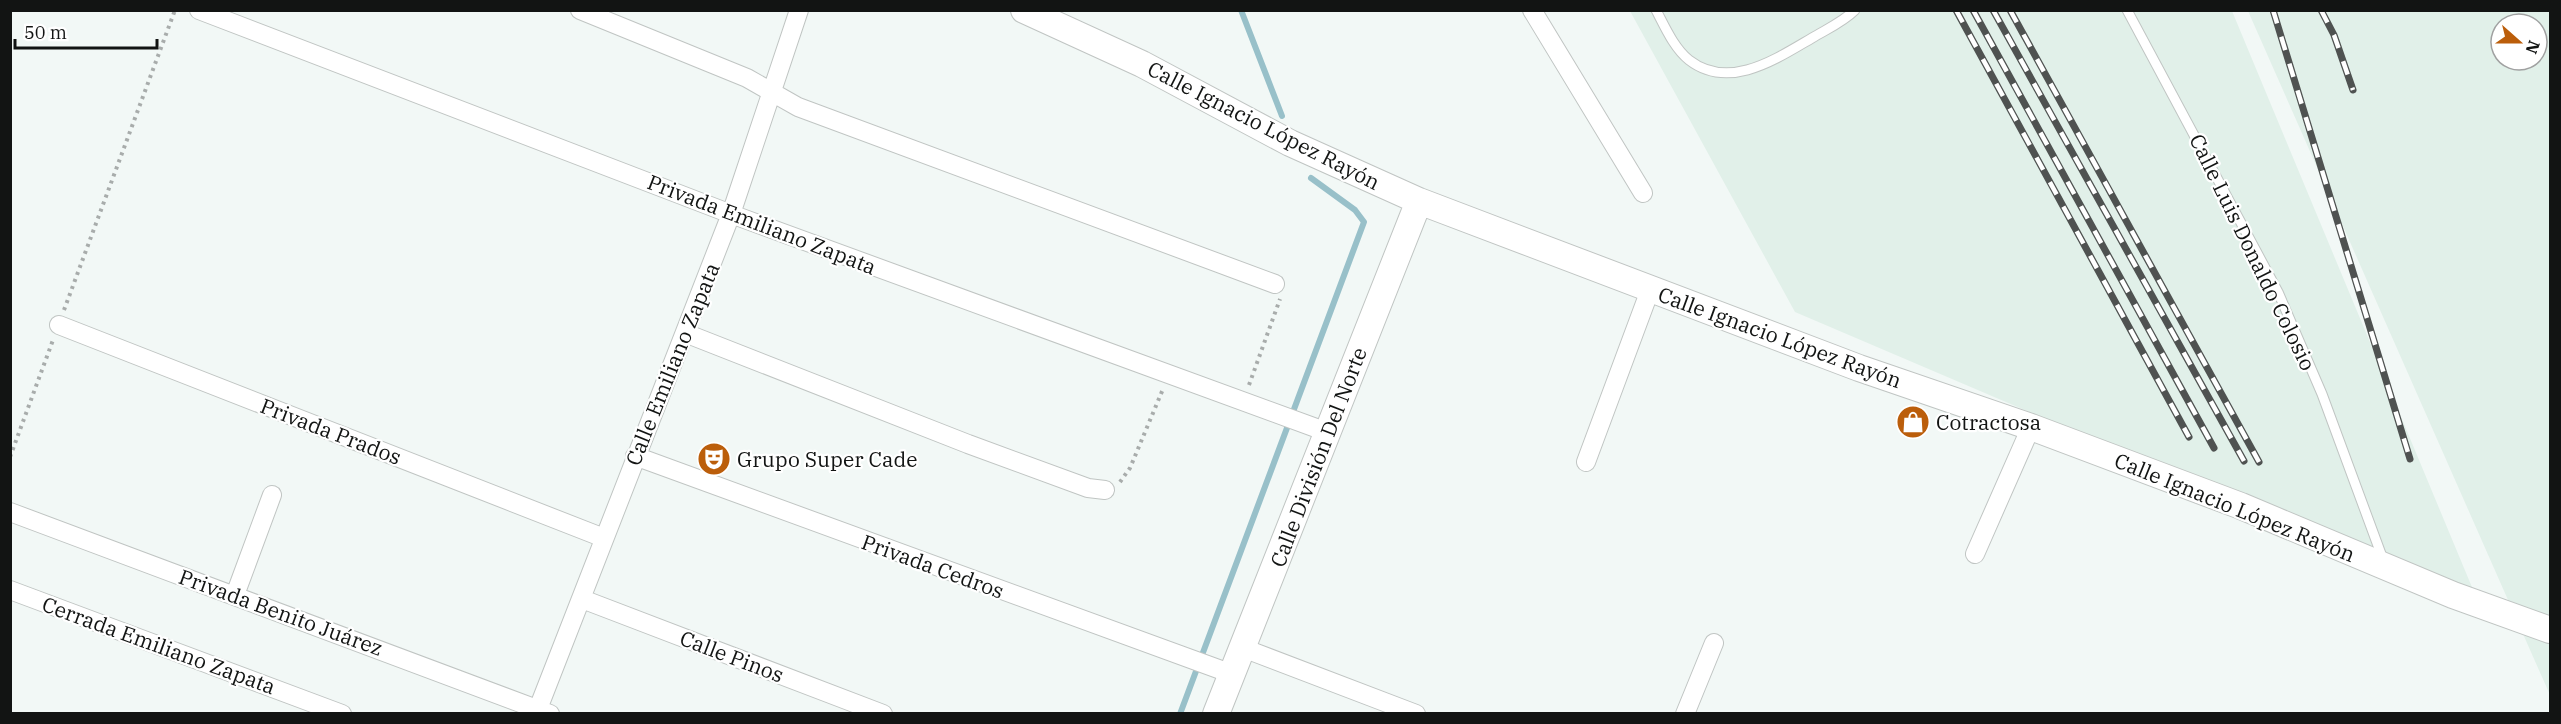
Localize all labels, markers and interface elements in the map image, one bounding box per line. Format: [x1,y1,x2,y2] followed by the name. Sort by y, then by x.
[15,12,158,50] scale bar
[2489,12,2549,72] north arrow
[24,21,67,44] text: 50 m
[2521,38,2545,57] text: N
[1143,54,1385,196] street label: Calle Ignacio López Rayón
[2183,129,2323,375] street label: Calle Luis Donaldo Colosio
[644,167,880,281] street label: Privada Emiliano Zapata
[619,258,725,470] street label: Calle Emiliano Zapata
[1654,280,1906,394] street label: Calle Ignacio López Rayón
[1263,343,1373,571] street label: Calle División Del Norte
[256,391,406,471] street label: Privada Prados
[1895,404,1931,440] shop icon: Cotractosa
[1936,408,2041,436] place label: Cotractosa
[696,441,732,477] theatre icon: Grupo Super Cade
[737,445,917,473] place label: Grupo Super Cade
[2111,446,2359,568] street label: Calle Ignacio López Rayón
[858,527,1008,605] street label: Privada Cedros
[175,562,387,662] street label: Privada Benito Juárez
[38,590,280,700] street label: Cerrada Emiliano Zapata
[676,623,788,689] street label: Calle Pinos

